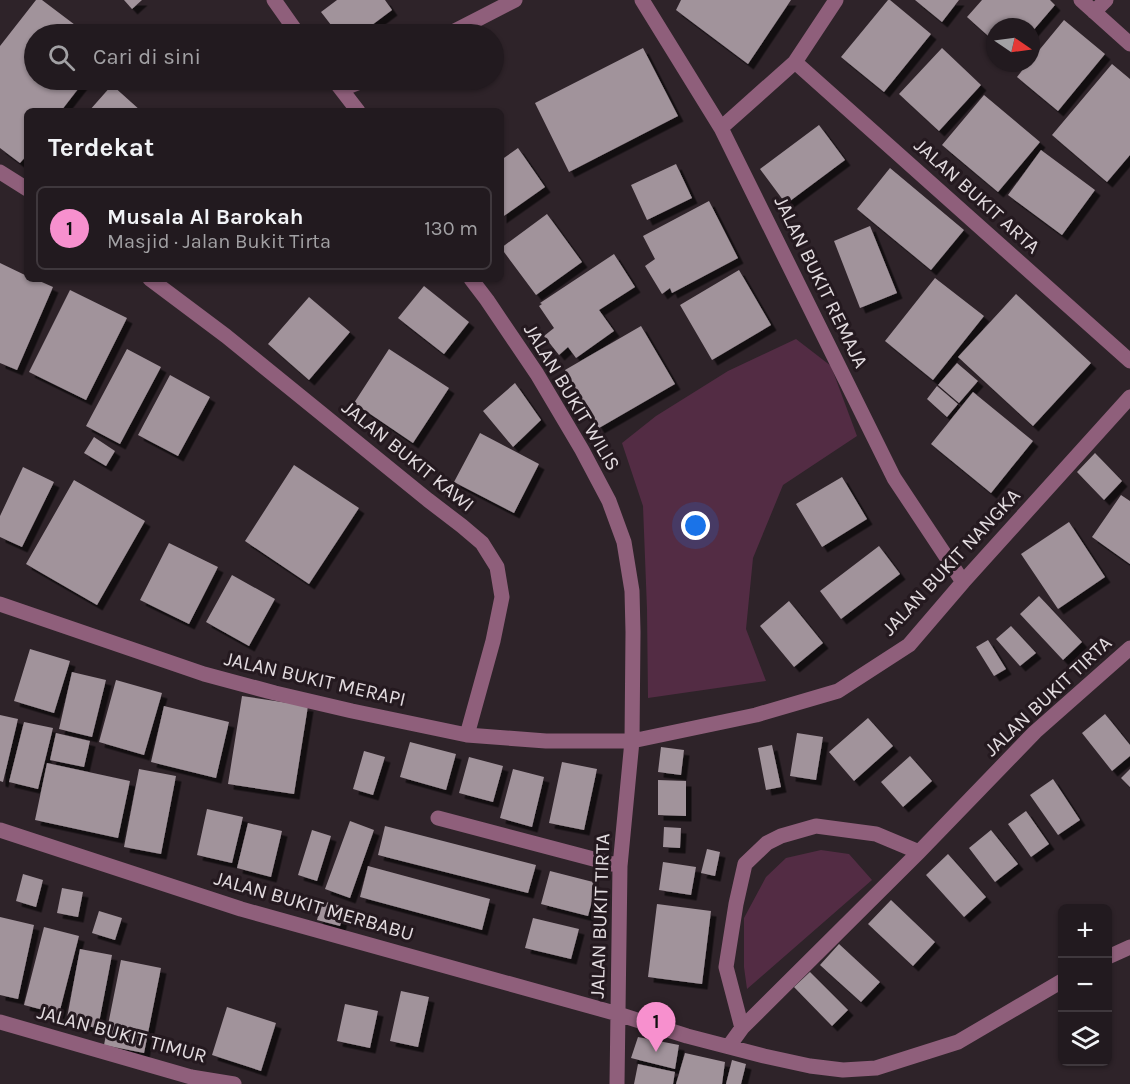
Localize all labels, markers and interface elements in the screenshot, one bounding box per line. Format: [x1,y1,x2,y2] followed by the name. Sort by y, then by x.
[986,18,1040,72] north arrow
[24,24,504,90] search box
[45,41,78,74] icon: search
[93,44,201,70] text: Cari di sini
[48,132,154,163] text: Terdekat
[909,134,1045,258] street label: JALAN BUKIT ARTA
[769,192,873,372] street label: JALAN BUKIT REMAJA
[107,204,303,230] text: Musala Al Barokah
[66,217,73,240] text: 1
[424,217,478,240] text: 130 m
[107,230,331,253] text: Masjid · Jalan Bukit Tirta
[519,319,625,475] street label: JALAN BUKIT WILIS
[337,396,479,516] street label: JALAN BUKIT KAWI
[877,484,1025,640] street label: JALAN BUKIT NANGKA
[681,511,710,540] your location
[980,631,1116,761] street label: JALAN BUKIT TIRTA
[222,647,408,711] street label: JALAN BUKIT MERAPI
[586,833,614,999] street label: JALAN BUKIT TIRTA
[211,866,417,946] street label: JALAN BUKIT MERBABU
[1058,904,1112,1066] map controls
[1058,904,1112,958] button: +
[1058,958,1112,1012] button: −
[35,1000,209,1068] street label: JALAN BUKIT TIMUR
[636,1002,676,1052] pin: 1
[1058,1012,1112,1066] button: layers

